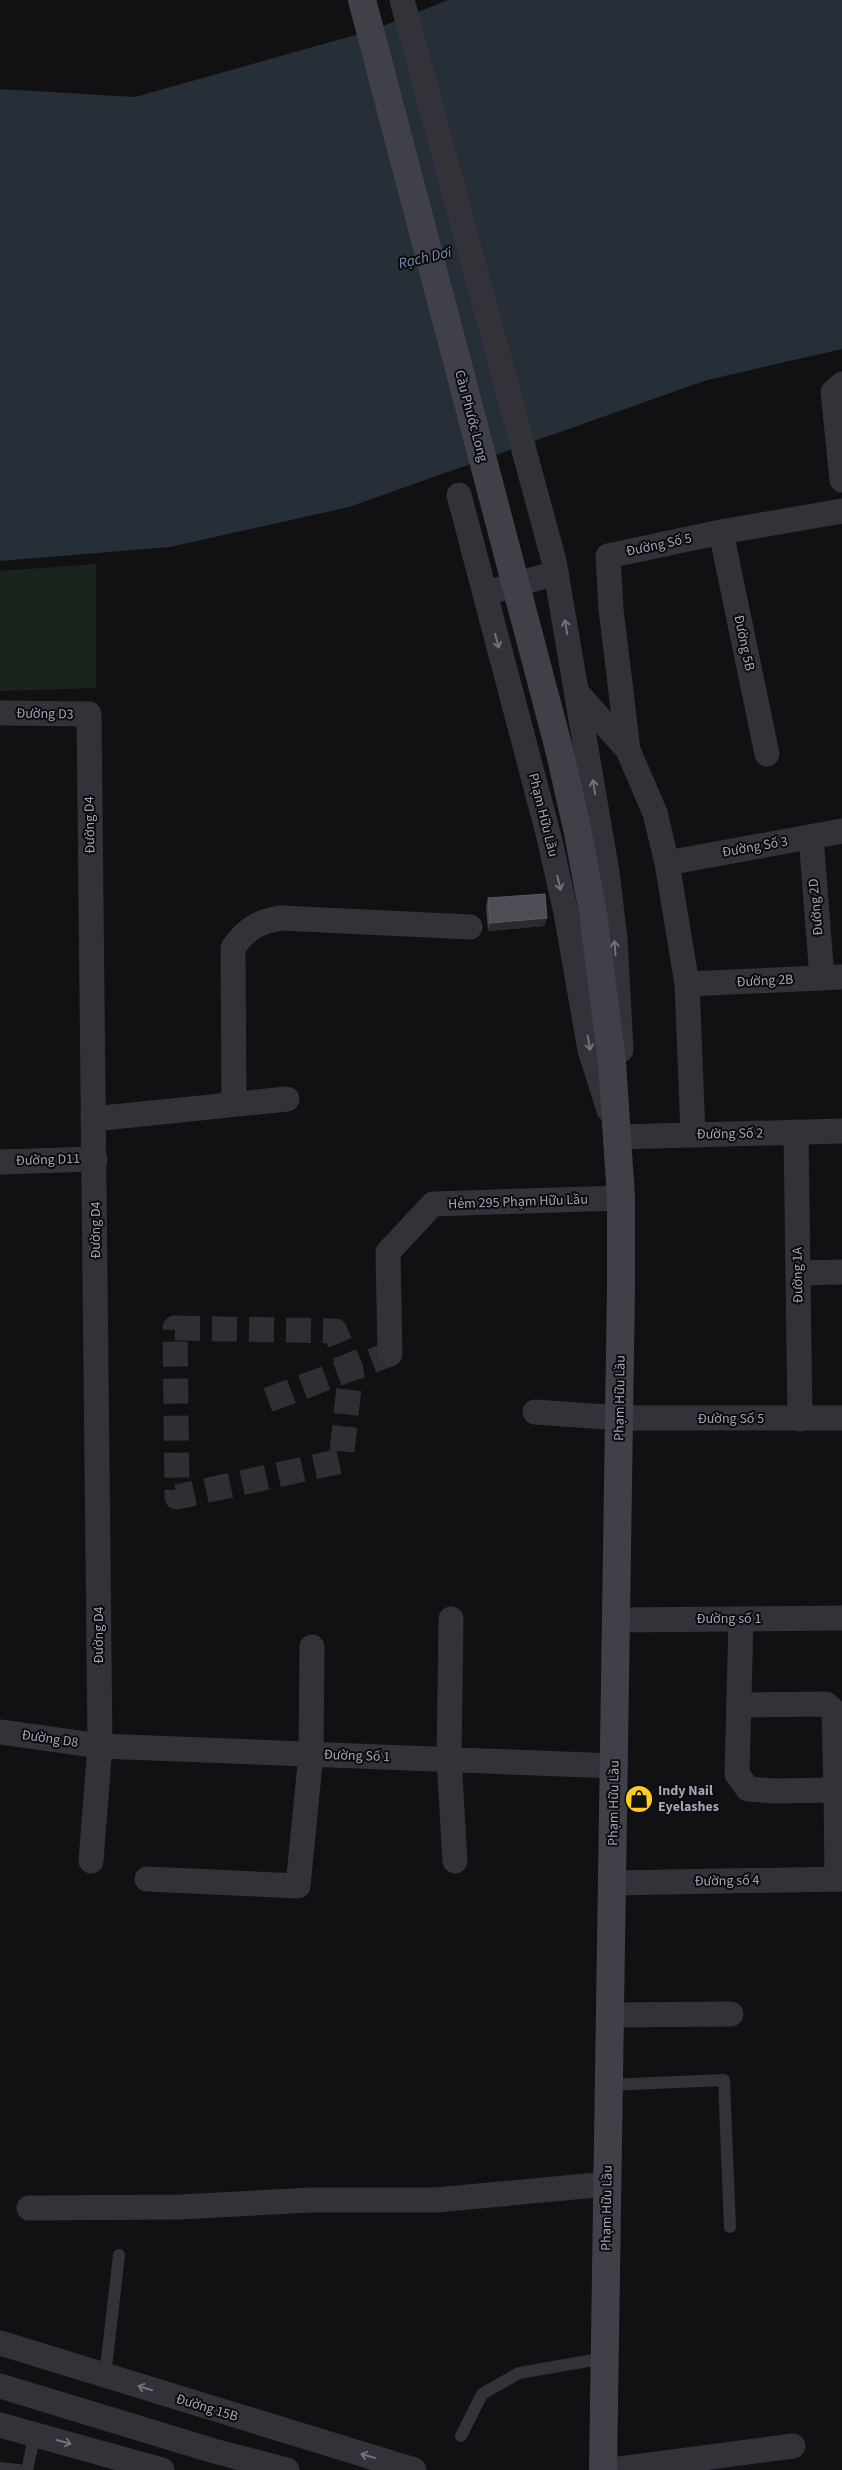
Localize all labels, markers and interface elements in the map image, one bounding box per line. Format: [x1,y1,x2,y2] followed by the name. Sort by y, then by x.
[396,242,454,274] water label: Rạch Dơi
[449,368,493,464] street label: Cầu Phước Long
[624,528,694,562] street label: Đường Số 5
[728,613,760,673] street label: Đường 5B
[560,620,570,636] one-way arrow
[493,633,503,649] one-way arrow
[16,704,74,724] street label: Đường D3
[523,771,563,859] street label: Phạm Hữu Lầu
[588,780,598,796] one-way arrow
[80,796,100,854] street label: Đường D4
[721,831,789,863] street label: Đường Số 3
[555,875,564,891] one-way arrow
[804,878,828,936] street label: Đường 2D
[611,941,620,957] one-way arrow
[736,970,794,992] street label: Đường 2B
[585,1035,595,1051] one-way arrow
[697,1123,763,1145] street label: Đường Số 2
[16,1149,80,1171] street label: Đường D11
[448,1190,588,1214] street label: Hẻm 295 Phạm Hữu Lầu
[86,1201,106,1259] street label: Đường D4
[788,1246,808,1303] street label: Đường 1A
[609,1355,631,1441] street label: Phạm Hữu Lầu
[698,1409,764,1429] street label: Đường Số 5
[89,1606,109,1664] street label: Đường D4
[697,1609,761,1629] street label: Đường số 1
[20,1725,80,1753] street label: Đường D8
[323,1745,391,1767] street label: Đường Số 1
[603,1760,625,1846] street label: Phạm Hữu Lầu
[658,1781,719,1817] place label: Indy Nail Eyelashes
[624,1784,654,1814] shop icon: Indy Nail Eyelashes
[694,1870,760,1892] street label: Đường số 4
[596,2165,618,2251] street label: Phạm Hữu Lầu
[138,2383,154,2393] one-way arrow
[174,2389,240,2427] street label: Đường 15B
[55,2438,71,2448] one-way arrow
[360,2451,376,2461] one-way arrow

